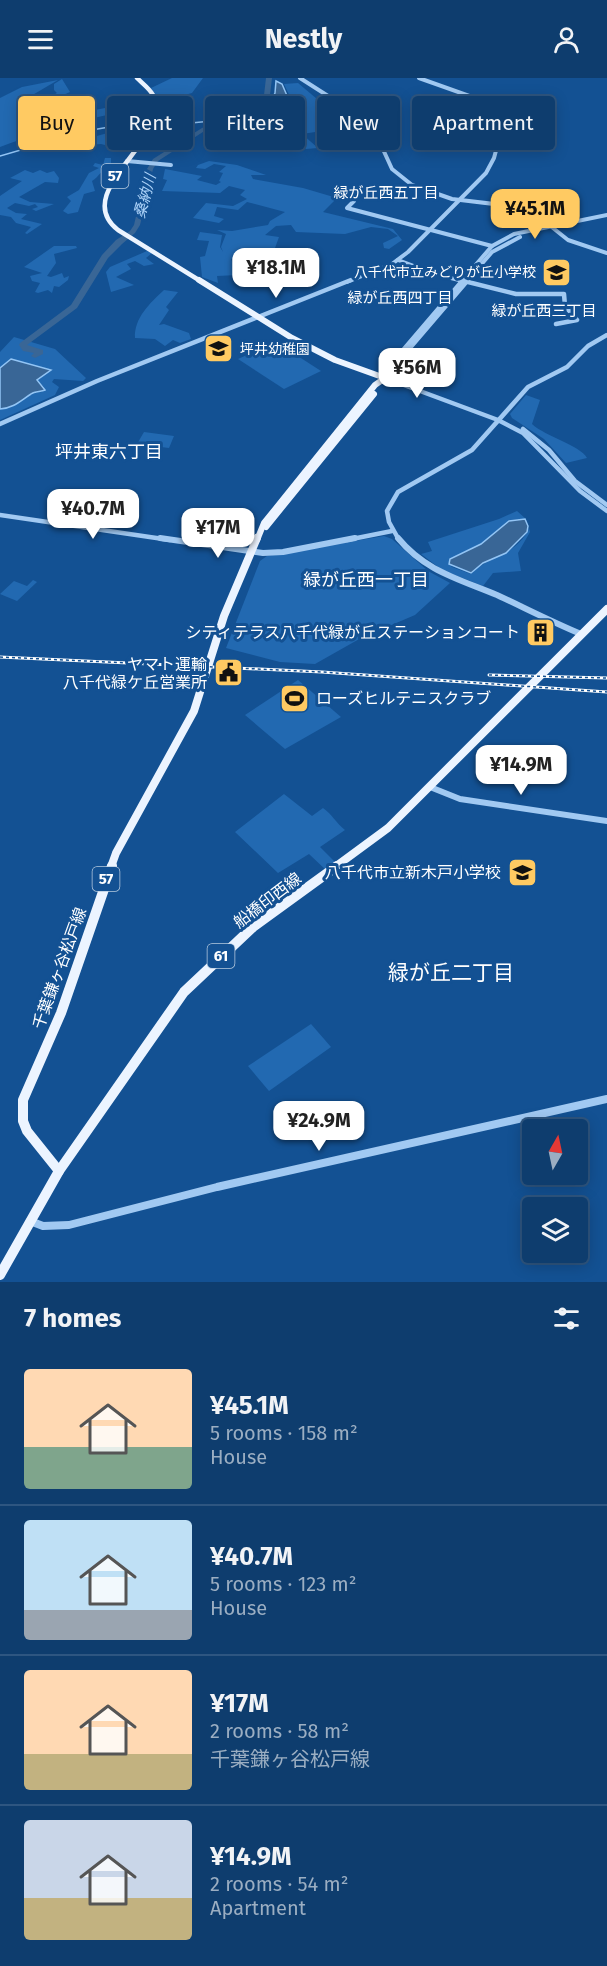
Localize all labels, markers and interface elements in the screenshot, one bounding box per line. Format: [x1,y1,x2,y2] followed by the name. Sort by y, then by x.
[24,23,57,56] icon: menu
[265,23,342,55] text: Nestly
[550,23,583,56] icon: person
[18,96,95,150] chip: Buy
[107,96,193,150] chip: Rent
[205,96,305,150] chip: Filters
[317,96,400,150] chip: New
[412,96,555,150] chip: Apartment
[102,164,128,188] road number: 57
[130,170,160,220] water label: 桑納川
[333,184,439,202] district label: 緑が丘西五丁目
[486,189,584,240] pin: ¥45.1M
[505,196,565,220] text: ¥45.1M
[227,248,325,299] pin: ¥18.1M
[246,255,306,279] text: ¥18.1M
[541,256,573,288] school or university icon: 八千代市立みどりが丘小学校
[354,264,536,281] place label: 八千代市立みどりが丘小学校
[347,289,453,307] district label: 緑が丘西四丁目
[491,302,597,320] district label: 緑が丘西三丁目
[203,333,235,365] school or university icon: 坪井幼稚園
[240,341,310,358] place label: 坪井幼稚園
[381,348,453,399] pin: ¥56M
[393,355,441,379] text: ¥56M
[55,441,163,463] district label: 坪井東六丁目
[44,489,142,540] pin: ¥40.7M
[61,496,125,520] text: ¥40.7M
[182,508,254,559] pin: ¥17M
[195,515,241,539] text: ¥17M
[303,569,429,591] district label: 緑が丘西一丁目
[525,616,557,648] building icon: シティテラス八千代緑が丘ステーションコート
[186,623,520,642] place label: シティテラス八千代緑が丘ステーションコート
[63,655,207,692] place label: ヤマト運輸 八千代緑ケ丘営業所
[212,657,244,689] public building icon: ヤマト運輸 八千代緑ケ丘営業所
[279,682,311,714] sports icon: ローズヒルテニスクラブ
[316,689,491,708] place label: ローズヒルテニスクラブ
[472,745,570,796] pin: ¥14.9M
[490,752,552,776] text: ¥14.9M
[506,856,538,888] school or university icon: 八千代市立新木戸小学校
[325,863,501,882] place label: 八千代市立新木戸小学校
[92,867,120,891] road number: 57
[230,869,305,932] street label: 船橋印西線
[29,905,90,1032] street label: 千葉鎌ヶ谷松戸線
[208,944,234,968] road number: 61
[388,960,514,986] district label: 緑が丘二丁目
[270,1101,368,1152] pin: ¥24.9M
[287,1108,351,1132] text: ¥24.9M
[522,1119,588,1185] north arrow
[522,1119,588,1263] map controls
[522,1197,588,1263] button: layers
[550,1302,583,1335] icon: filters
[24,1303,121,1334] text: 7 homes
[210,1390,289,1421] text: ¥45.1M
[72,1393,144,1465] icon: home
[210,1421,358,1445] text: 5 rooms · 158 m²
[210,1445,267,1469] text: House
[210,1541,293,1572] text: ¥40.7M
[72,1544,144,1616] icon: home
[210,1572,356,1596] text: 5 rooms · 123 m²
[210,1596,267,1620] text: House
[210,1688,269,1719] text: ¥17M
[72,1694,144,1766] icon: home
[210,1719,349,1743] text: 2 rooms · 58 m²
[210,1747,370,1771] text: 千葉鎌ヶ谷松戸線
[210,1841,291,1872] text: ¥14.9M
[72,1844,144,1916] icon: home
[210,1872,349,1896] text: 2 rooms · 54 m²
[210,1896,306,1920] text: Apartment

